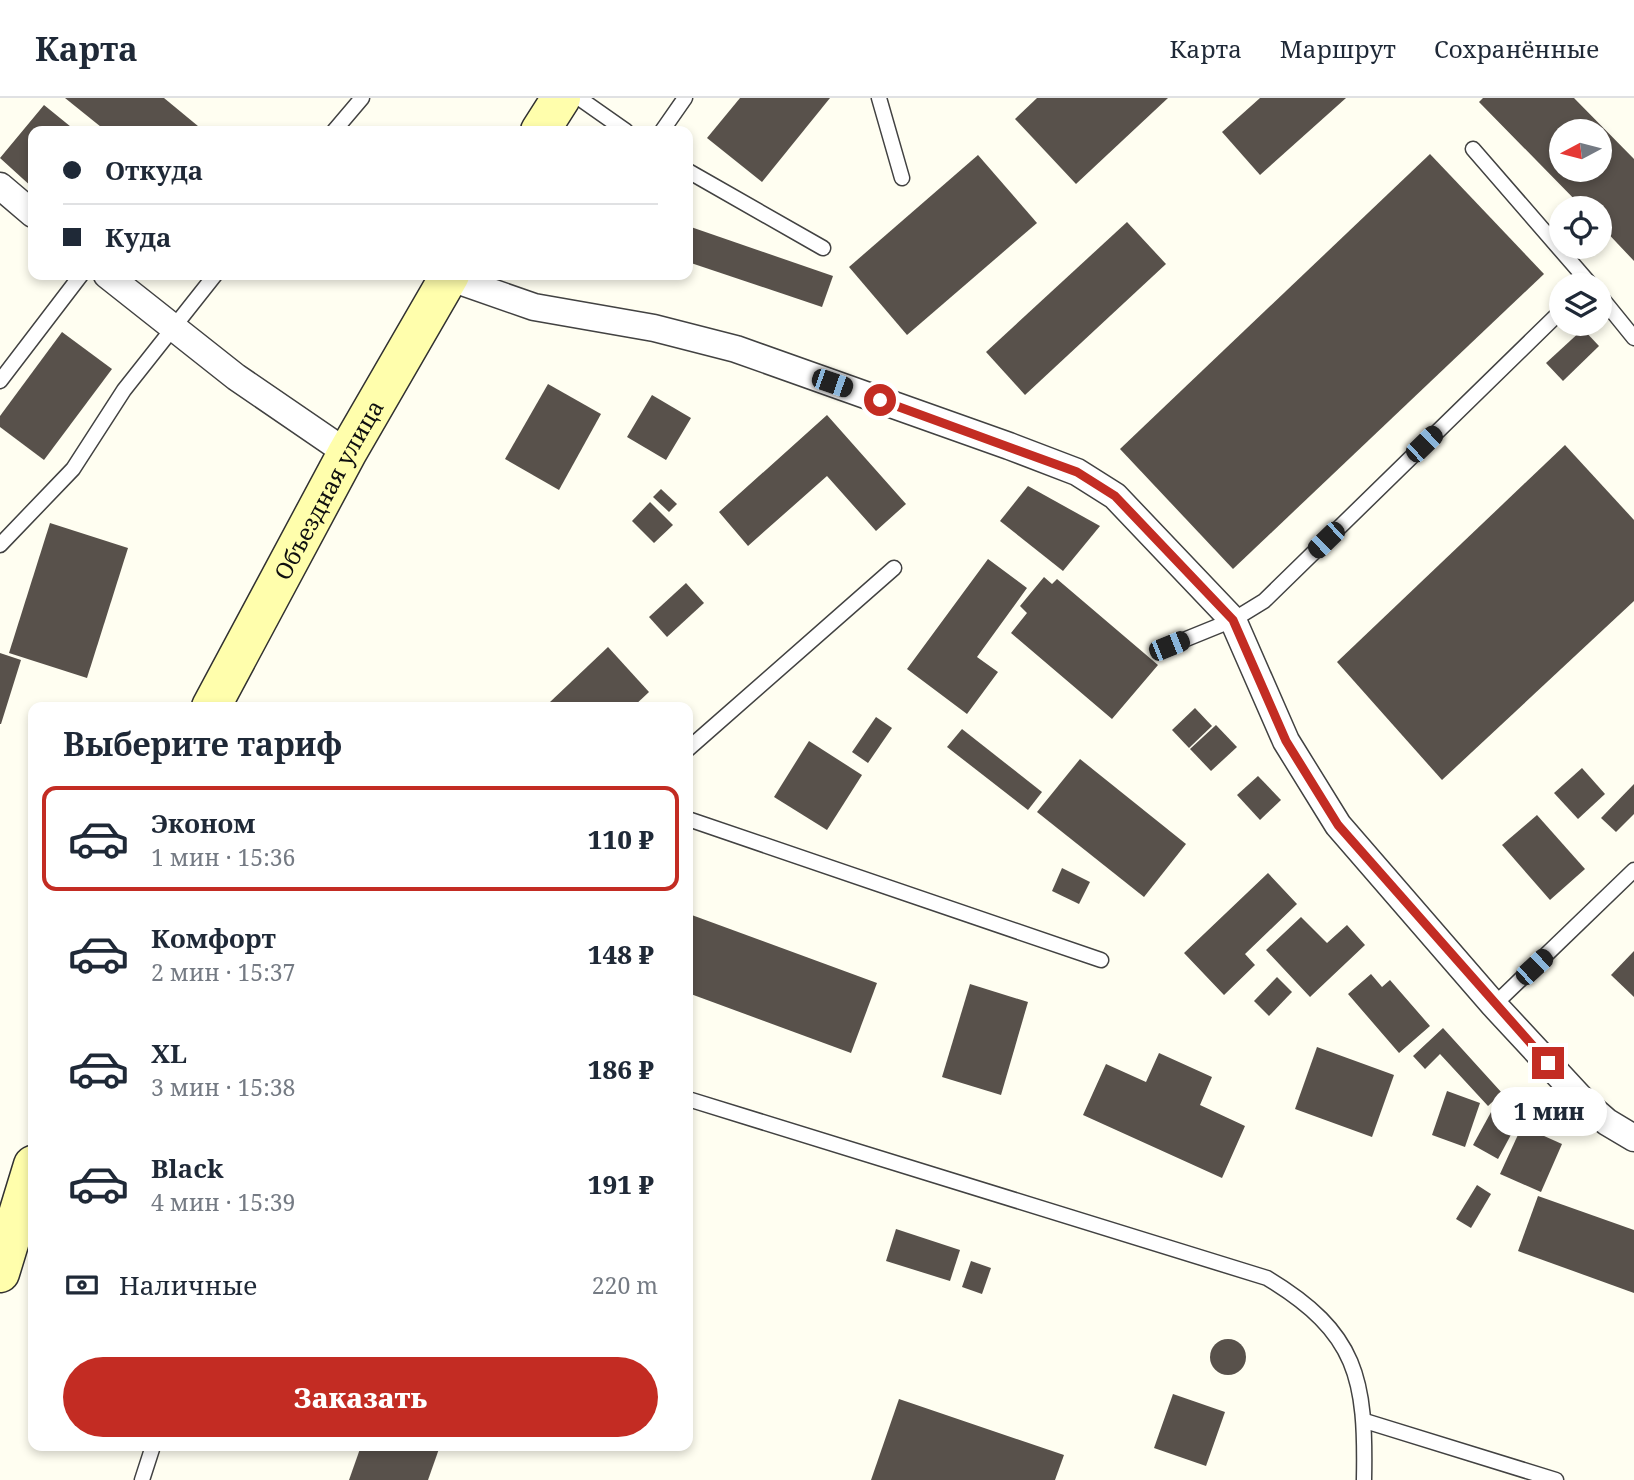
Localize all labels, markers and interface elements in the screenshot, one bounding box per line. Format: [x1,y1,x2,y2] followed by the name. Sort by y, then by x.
[35,26,138,71] text: Карта
[1170,32,1242,65] text: Карта
[1280,32,1396,65] text: Маршрут
[1434,32,1599,65] text: Сохранённые
[1549,119,1612,182] north arrow
[1549,119,1612,336] map controls
[105,152,203,188] text: Откуда
[1549,196,1612,259] button: locate
[105,219,171,255] text: Куда
[1549,273,1612,336] button: layers
[809,366,856,400] car
[864,384,896,416] route start
[266,394,391,585] street label: Объездная улица
[1402,422,1447,466] car
[1304,518,1349,562] car
[1146,628,1193,664] car
[63,722,342,765] text: Выберите тариф
[151,805,255,841] text: Эконом
[67,807,130,870] icon: car
[588,821,654,857] text: 110 ₽
[151,841,295,873] text: 1 мин · 15:36
[151,920,276,956] text: Комфорт
[67,922,130,985] icon: car
[588,936,654,972] text: 148 ₽
[1512,945,1557,989] car
[151,956,295,988] text: 2 мин · 15:37
[151,1035,187,1071] text: XL
[67,1037,130,1100] icon: car
[1532,1047,1564,1079] route end
[588,1051,654,1087] text: 186 ₽
[151,1071,295,1103] text: 3 мин · 15:38
[1490,1088,1606,1136] callout: 1 мин
[1514,1095,1584,1127] text: 1 мин
[151,1150,224,1186] text: Black
[67,1152,130,1215] icon: car
[588,1166,654,1202] text: 191 ₽
[151,1186,295,1218] text: 4 мин · 15:39
[63,1266,101,1304] icon: cash
[119,1267,257,1303] text: Наличные
[592,1269,658,1301] text: 220 m
[63,1357,658,1437] button: Заказать

